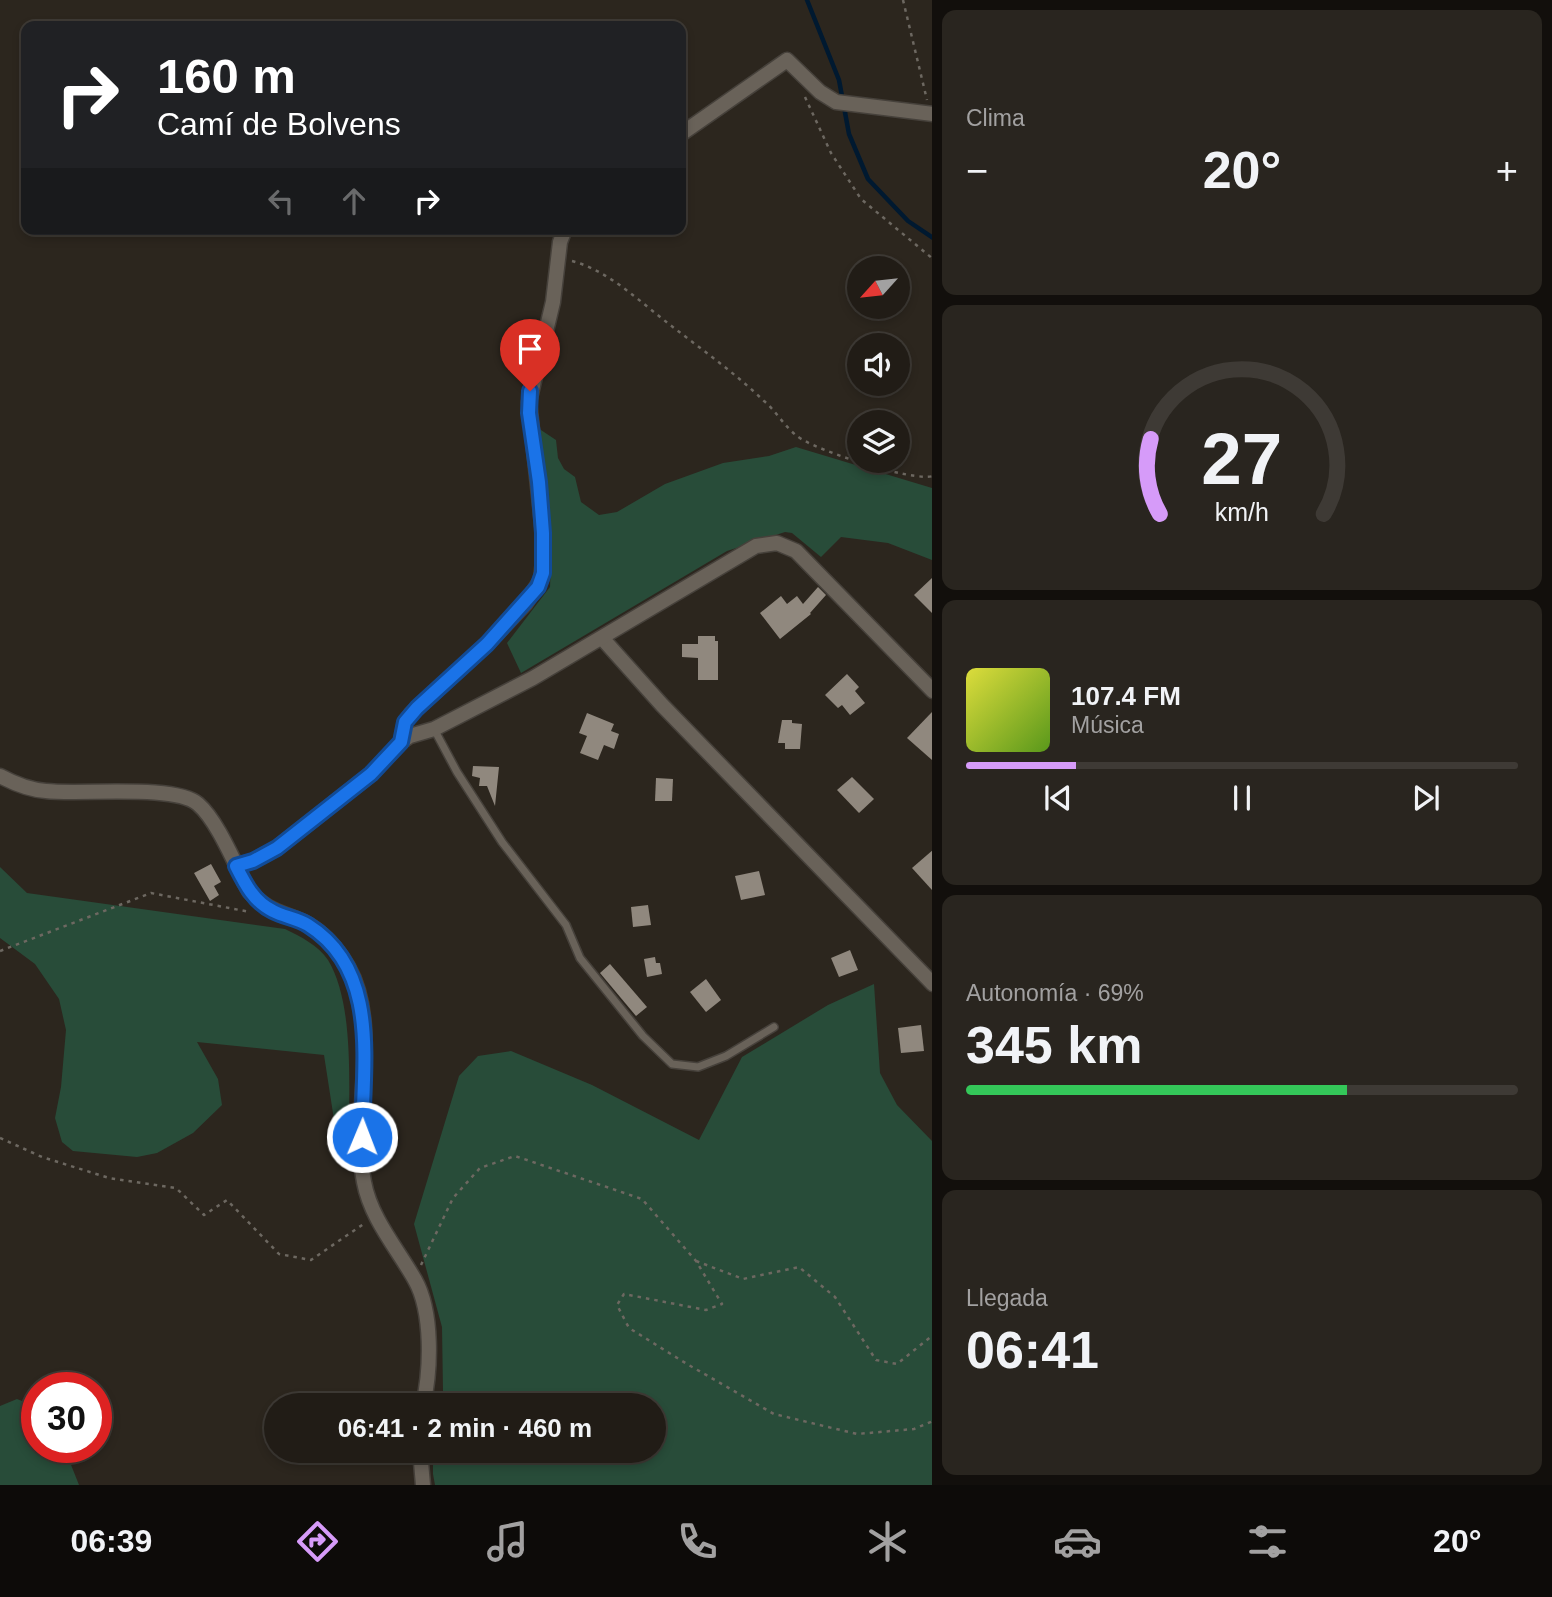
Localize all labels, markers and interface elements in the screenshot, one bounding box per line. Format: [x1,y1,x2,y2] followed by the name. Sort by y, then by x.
[42,49,133,140] icon: right
[157,49,296,103] text: 160 m
[966,105,1025,131] text: Clima
[157,106,401,142] text: Camí de Bolvens
[1203,141,1281,199] text: 20°
[966,150,988,192] text: −
[1496,150,1518,192] text: +
[262,182,300,220] icon: left
[335,182,373,220] icon: ahead
[408,182,446,220] icon: right
[847,256,910,318] north arrow
[847,256,910,473] map controls
[500,319,560,391] pin
[511,330,549,368] icon: arrive
[847,333,910,396] button: sound
[847,410,910,473] button: layers
[1202,418,1282,499] text: 27
[1215,497,1269,525] text: km/h
[1071,681,1181,711] text: 107.4 FM
[1071,712,1144,738] text: Música
[1039,779,1077,817] icon: previous
[1223,779,1261,817] icon: pause
[1407,779,1445,817] icon: next
[966,980,1144,1006] text: Autonomía · 69%
[966,1016,1142,1074] text: 345 km
[325,1100,399,1174] position arrow
[966,1285,1048,1311] text: Llegada
[966,1321,1099,1379] text: 06:41
[21,1372,112,1463] speed limit sign: 30
[338,1413,592,1443] text: 06:41 · 2 min · 460 m
[293,1517,342,1566] icon: directions
[483,1517,532,1566] icon: music
[673,1517,722,1566] icon: phone
[863,1517,912,1566] icon: climate
[1053,1517,1102,1566] icon: car
[1243,1517,1292,1566] icon: filters
[70,1523,152,1559] text: 06:39
[1433,1523,1482,1559] text: 20°

